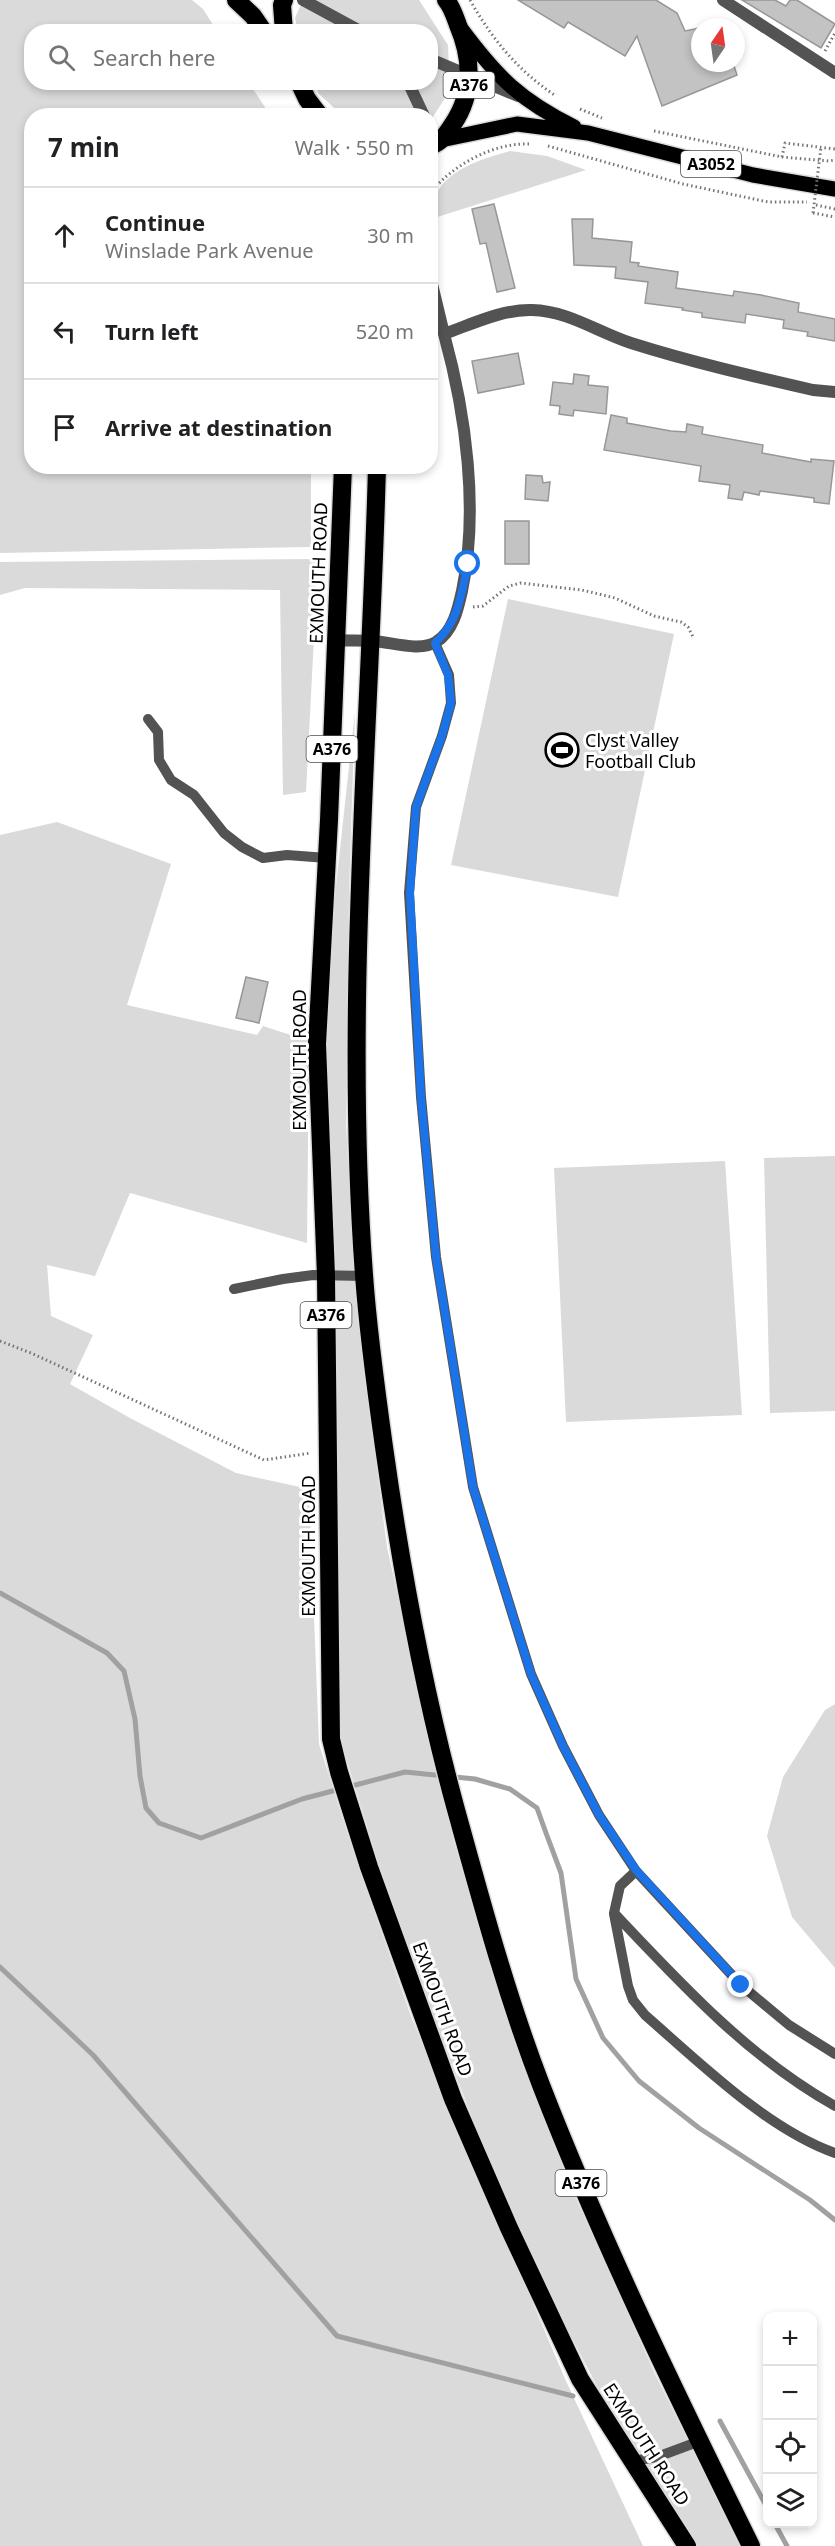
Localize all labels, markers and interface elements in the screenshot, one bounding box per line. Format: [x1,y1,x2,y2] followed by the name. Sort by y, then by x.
[691,18,745,72] north arrow
[24,24,438,90] search box
[45,41,78,74] icon: search
[93,42,215,72] text: Search here
[444,72,494,98] road number: A376
[48,129,120,165] text: 7 min
[295,134,414,161] text: Walk · 550 m
[681,151,741,177] road number: A3052
[105,207,205,237] text: Continue
[48,219,81,252] icon: ahead
[367,222,414,249] text: 30 m
[105,237,314,264] text: Winslade Park Avenue
[48,315,81,348] icon: left
[105,316,199,346] text: Turn left
[356,318,414,345] text: 520 m
[48,411,81,444] icon: arrive
[105,412,332,442] text: Arrive at destination
[304,502,332,644] street label: EXMOUTH ROAD
[454,550,480,576] route start
[585,728,696,773] place label: Clyst Valley Football Club
[544,732,580,768] sports icon: Clyst Valley Football Club
[306,736,358,762] road number: A376
[287,989,311,1131] street label: EXMOUTH ROAD
[300,1302,352,1328] road number: A376
[296,1475,320,1617] street label: EXMOUTH ROAD
[407,1938,479,2080] street label: EXMOUTH ROAD
[727,1971,753,1997] route end
[556,2170,606,2196] road number: A376
[763,2312,817,2528] map controls
[763,2312,817,2366] button: +
[763,2366,817,2420] button: −
[598,2378,696,2510] street label: EXMOUTH ROAD
[763,2420,817,2474] button: locate
[763,2474,817,2528] button: layers

